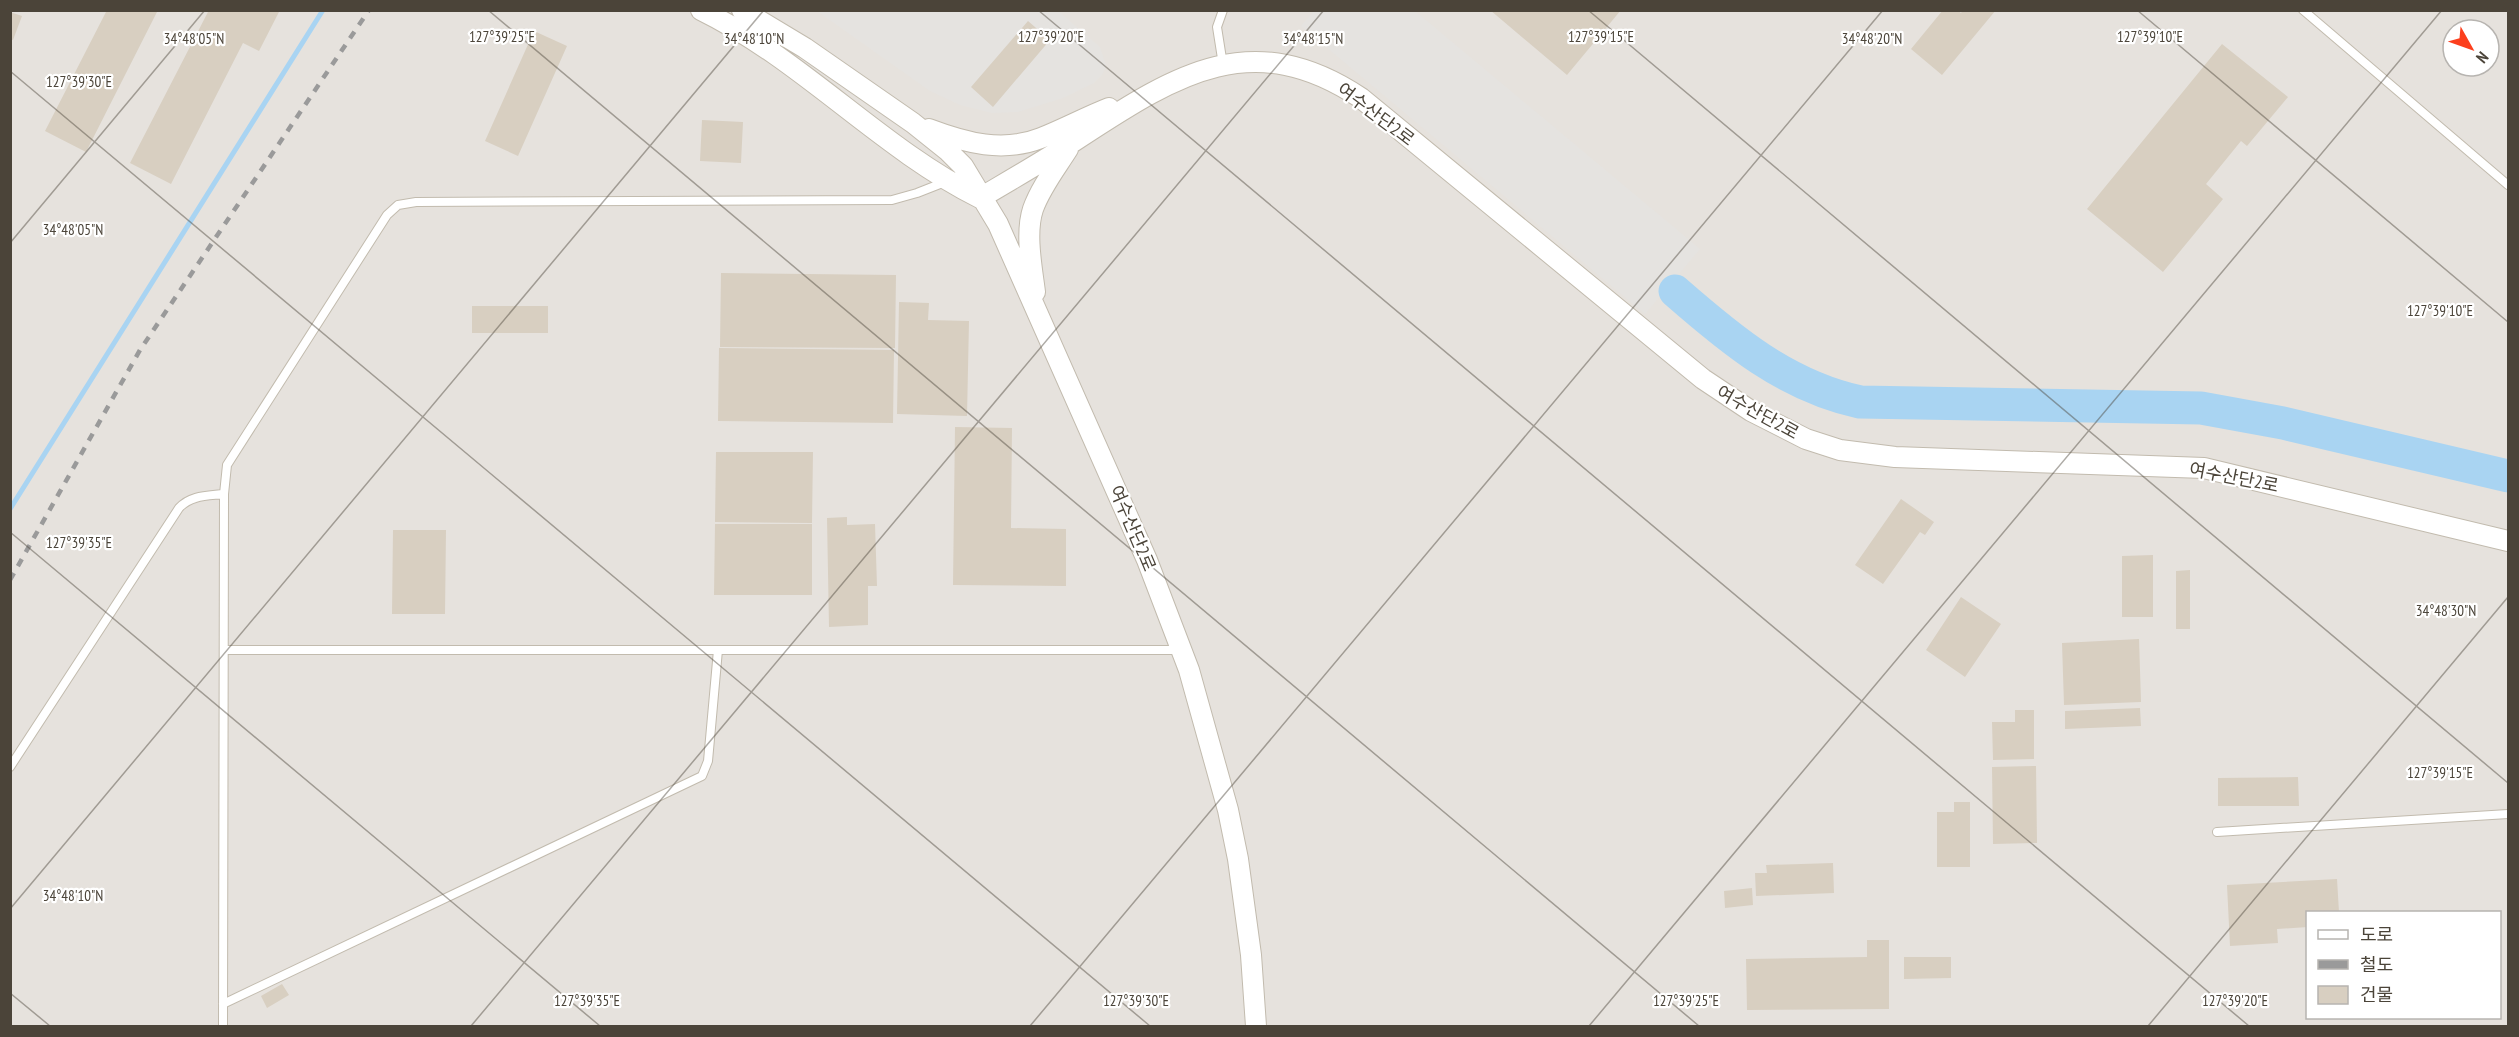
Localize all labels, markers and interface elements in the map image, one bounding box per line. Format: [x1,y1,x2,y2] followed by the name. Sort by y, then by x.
[2441,18,2501,78] north arrow
[469,27,535,46] text: 127°39'25"E
[1018,27,1084,46] text: 127°39'20"E
[1568,27,1634,46] text: 127°39'15"E
[2117,27,2183,46] text: 127°39'10"E
[164,29,224,48] text: 34°48'05"N
[724,29,784,48] text: 34°48'10"N
[1283,29,1343,48] text: 34°48'15"N
[1842,29,1902,48] text: 34°48'20"N
[2472,48,2493,67] text: N
[46,72,112,91] text: 127°39'30"E
[1333,77,1419,151] street label: 여수산단2로
[43,220,103,239] text: 34°48'05"N
[2407,301,2473,320] text: 127°39'10"E
[1713,380,1803,444] street label: 여수산단2로
[2187,457,2281,497] street label: 여수산단2로
[1105,482,1161,574] street label: 여수산단2로
[46,533,112,552] text: 127°39'35"E
[2416,601,2476,620] text: 34°48'30"N
[2407,763,2473,782] text: 127°39'15"E
[43,886,103,905] text: 34°48'10"N
[2306,911,2501,1019] legend
[2360,923,2393,946] text: 도로
[2360,953,2393,976] text: 철도
[2360,983,2393,1006] text: 건물
[554,991,620,1010] text: 127°39'35"E
[1103,991,1169,1010] text: 127°39'30"E
[1653,991,1719,1010] text: 127°39'25"E
[2202,991,2268,1010] text: 127°39'20"E

